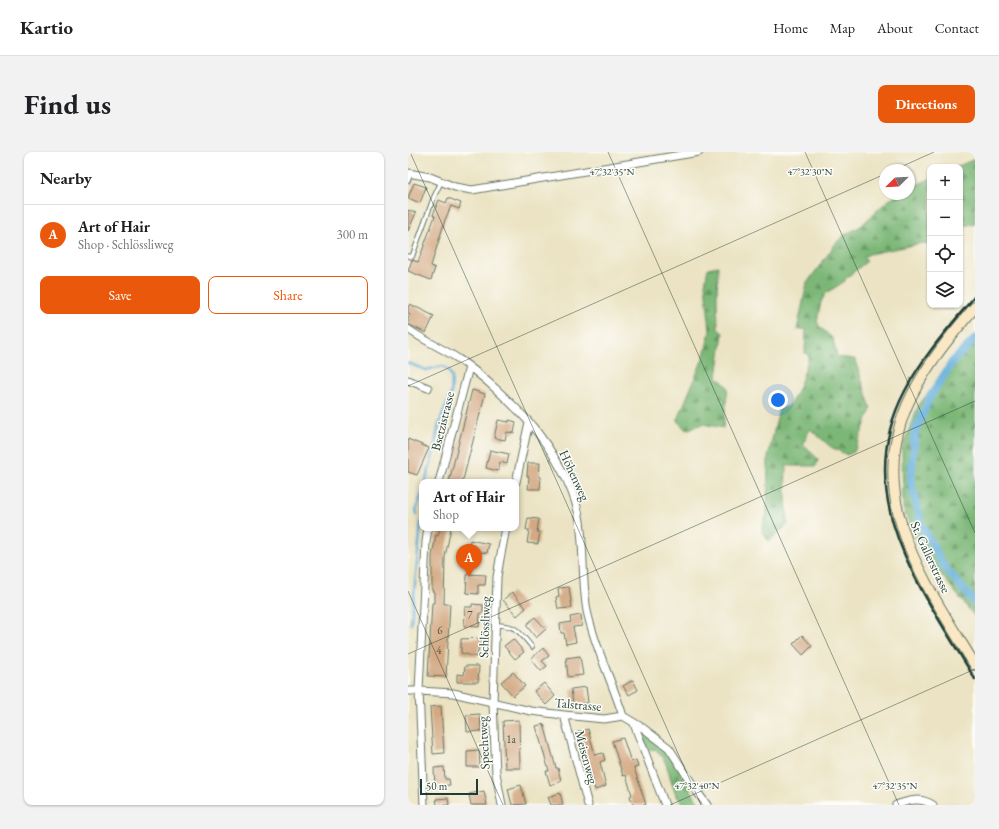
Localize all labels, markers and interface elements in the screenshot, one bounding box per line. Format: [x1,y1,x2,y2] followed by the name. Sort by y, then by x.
[20,15,73,40] text: Kartio
[773,19,808,37] text: Home
[830,19,855,37] text: Map
[877,19,913,37] text: About
[935,19,979,37] text: Contact
[878,85,975,123] button: Directions
[24,86,111,122] text: Find us
[879,164,915,200] north arrow
[927,164,963,308] map controls
[927,164,963,200] button: +
[590,165,635,178] text: 47°32'35"N
[788,165,833,178] text: 47°32'30"N
[40,167,92,189] text: Nearby
[927,200,963,236] button: −
[78,217,150,236] text: Art of Hair
[48,226,58,243] text: A
[337,226,368,243] text: 300 m
[78,236,173,253] text: Shop · Schlössliweg
[927,236,963,272] button: locate
[927,272,963,308] button: layers
[40,276,200,314] button: Save
[208,276,368,314] button: Share
[427,390,458,452] street label: Bsetzistrasse
[768,390,788,410] your location
[555,447,594,504] street label: Höhenweg
[419,479,519,531] popup
[433,487,505,506] text: Art of Hair
[433,506,459,523] text: Shop
[907,519,955,596] street label: St. Gallerstrasse
[456,544,482,577] pin: A
[475,596,494,658] street label: Schlössliweg
[467,608,473,622] house number: 7
[437,623,443,637] house number: 6
[436,643,442,657] house number: 4
[554,694,602,715] street label: Talstrasse
[474,716,493,770] street label: Spechtweg
[571,728,602,786] street label: Meisenweg
[506,732,516,746] house number: 1a
[420,777,478,796] scale bar
[426,779,447,793] text: 50 m
[675,779,720,792] text: 47°32'40"N
[873,779,918,792] text: 47°32'35"N

